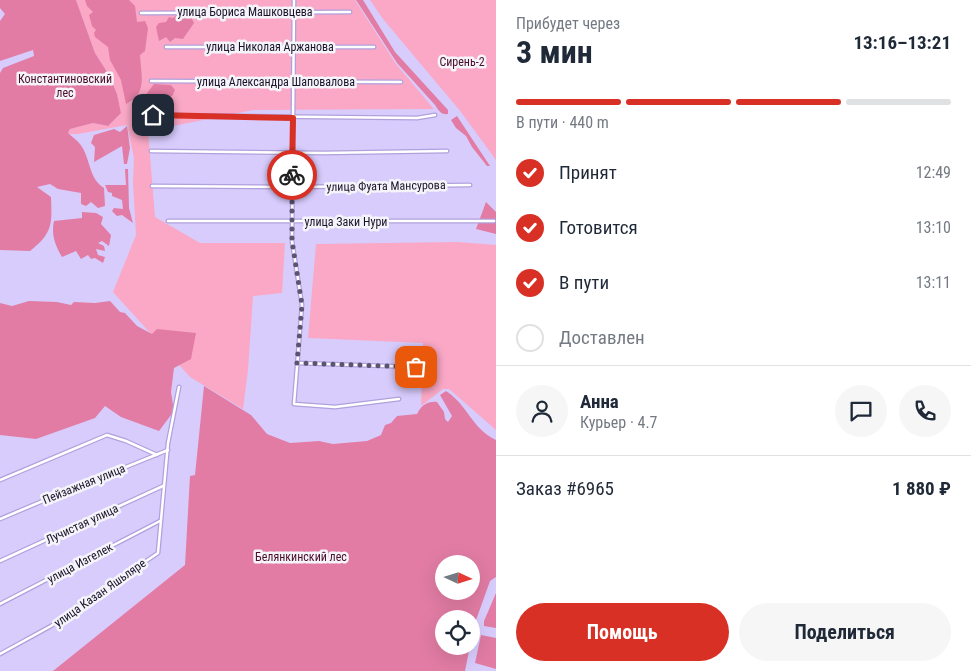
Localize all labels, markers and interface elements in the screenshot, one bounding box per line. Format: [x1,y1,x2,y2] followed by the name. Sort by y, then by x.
[177,5,313,19] street label: улица Бориса Машковцева
[516,14,620,33] text: Прибудет через
[853,31,951,54] text: 13:16–13:21
[516,33,593,71] text: 3 мин
[206,40,334,54] street label: улица Николая Аржанова
[439,55,485,69] park label: Сирень-2
[18,72,112,100] park label: Константиновский лес
[197,75,355,89] street label: улица Александра Шаповалова
[132,94,174,136] pin
[139,101,167,129] icon: home
[516,113,609,132] text: В пути · 440 m
[267,150,317,200] courier
[516,159,544,187] icon: check
[278,161,306,189] icon: bike
[559,161,617,184] text: Принят
[916,163,951,182] text: 12:49
[326,178,446,194] street label: улица Фуата Мансурова
[516,214,544,242] icon: check
[305,215,387,229] street label: улица Заки Нури
[559,216,638,239] text: Готовится
[916,218,951,237] text: 13:10
[516,269,544,297] icon: check
[559,271,609,294] text: В пути
[916,273,951,292] text: 13:11
[559,326,645,349] text: Доставлен
[395,346,437,388] pin
[402,353,430,381] icon: bag
[516,385,568,437] button: person
[835,385,887,437] button: chat
[899,385,951,437] button: phone
[580,390,619,413] text: Анна
[580,413,658,432] text: Курьер · 4.7
[41,461,127,507] street label: Пейзажная улица
[516,477,614,500] text: Заказ #6965
[892,477,951,500] text: 1 880 ₽
[44,501,121,547] street label: Лучистая улица
[45,540,115,586] street label: улица Изгелек
[255,550,347,564] park label: Белянкинский лес
[435,555,480,600] north arrow
[435,555,480,655] map controls
[51,556,149,630] street label: улица Казан Яшьляре
[516,603,729,661] button: Помощь
[739,603,951,661] button: Поделиться
[435,610,480,655] button: locate

